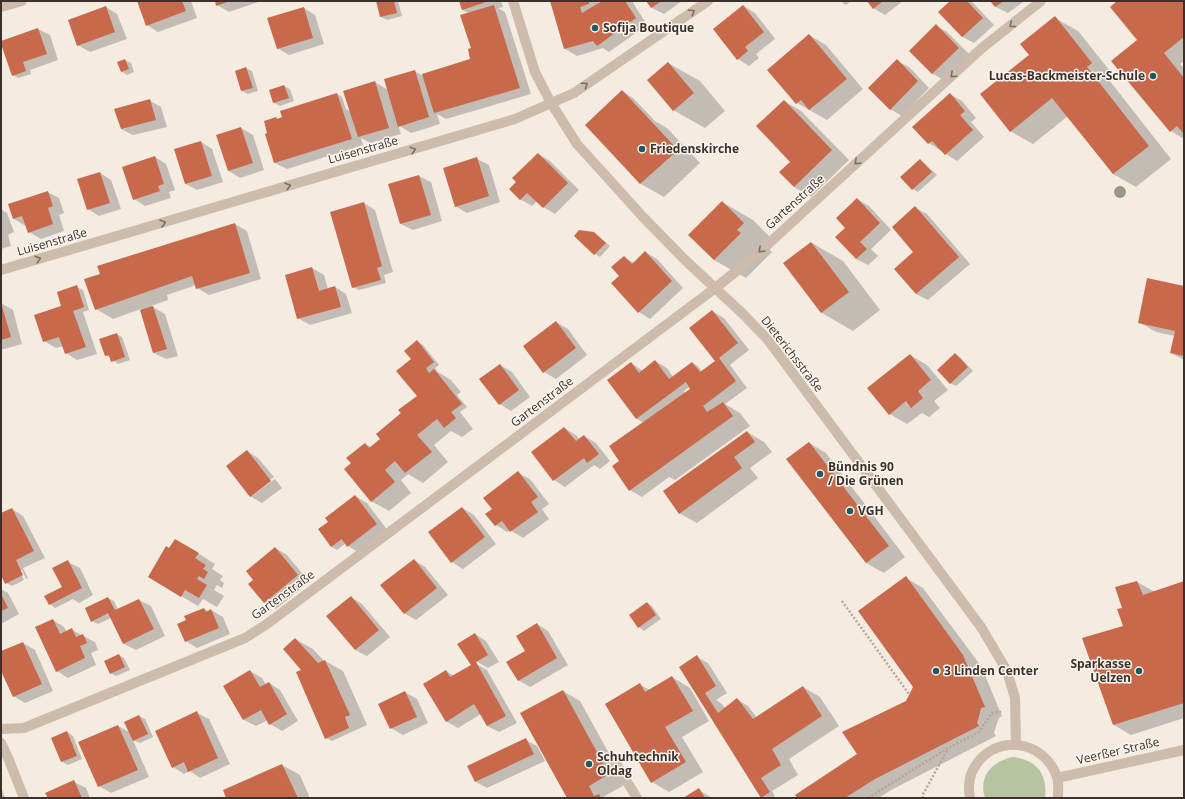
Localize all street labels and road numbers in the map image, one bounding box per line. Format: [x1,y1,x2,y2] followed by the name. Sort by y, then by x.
[326,131,400,168] street label: Luisenstraße
[761,170,828,233] street label: Gartenstraße
[15,223,89,260] street label: Luisenstraße
[757,312,828,395] street label: Dieterichsstraße
[507,372,577,431] street label: Gartenstraße
[248,566,318,623] street label: Gartenstraße
[1075,733,1161,768] street label: Veerßer Straße

